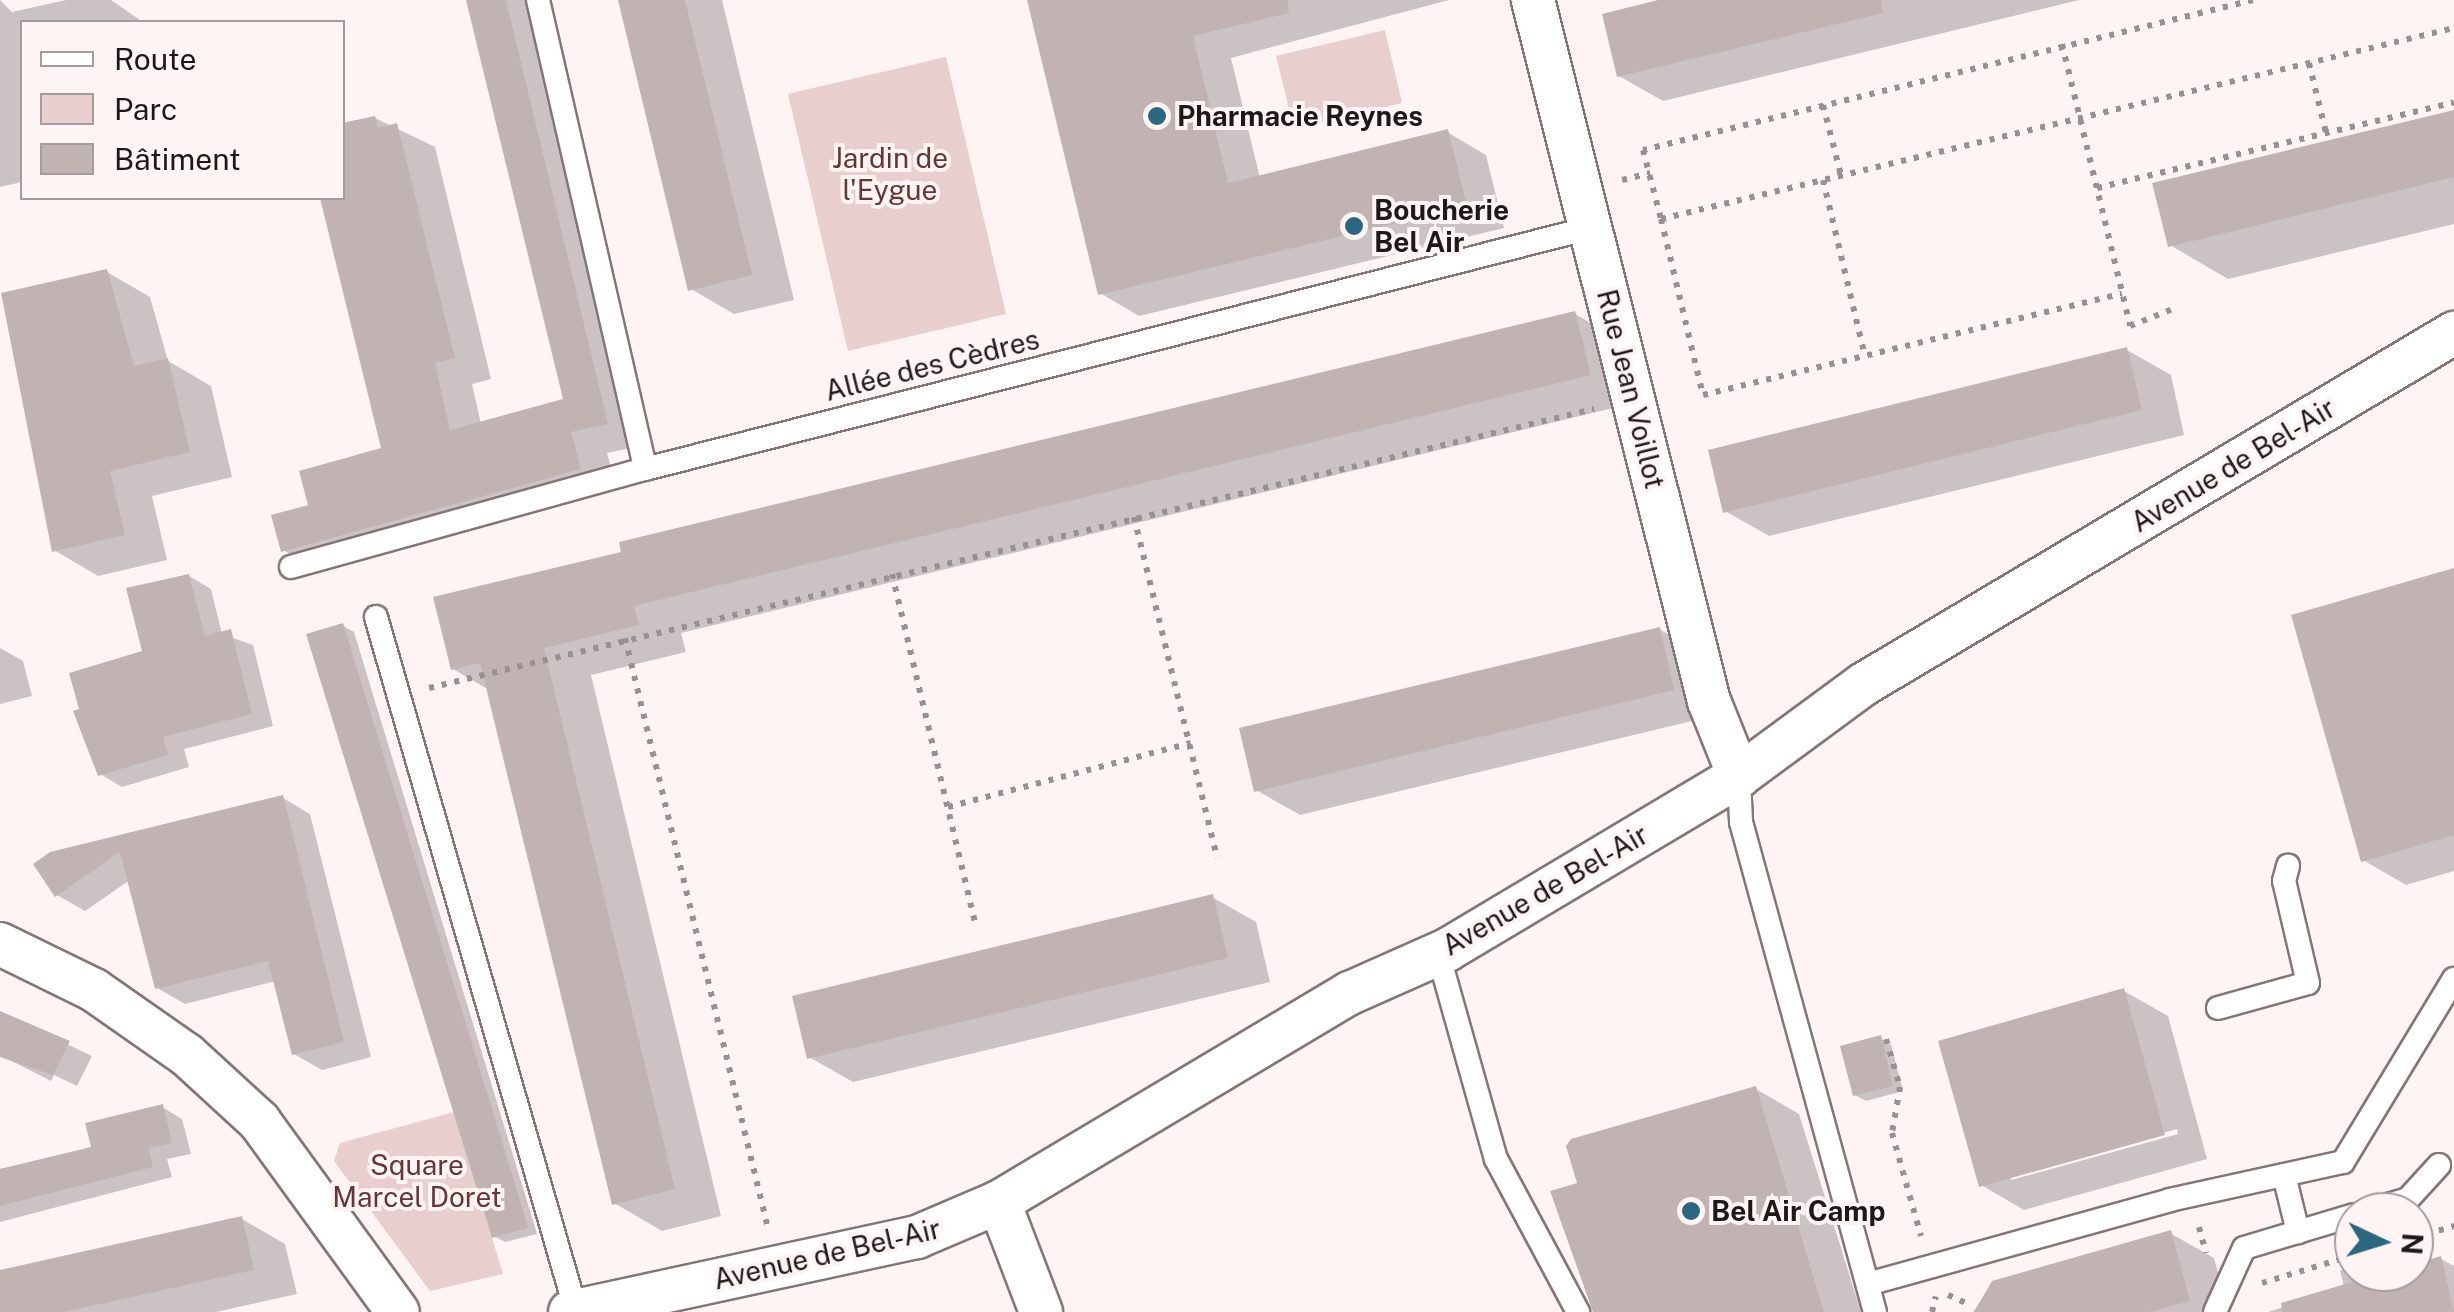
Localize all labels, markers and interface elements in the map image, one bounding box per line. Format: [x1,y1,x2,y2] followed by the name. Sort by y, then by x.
[20,20,345,200] legend
[114,41,196,77] text: Route
[114,91,177,127] text: Parc
[1177,99,1423,133] place label: Pharmacie Reynes
[1146,105,1168,127] marker: Pharmacie Reynes
[114,141,241,177] text: Bâtiment
[832,141,948,207] park label: Jardin de l'Eygue
[1374,193,1509,259] place label: Boucherie Bel Air
[1343,215,1365,237] marker: Boucherie Bel Air
[1590,285,1672,493] street label: Rue Jean Voillot
[821,322,1043,408] street label: Allée des Cèdres
[2125,391,2341,539] street label: Avenue de Bel-Air
[1436,817,1654,963] street label: Avenue de Bel-Air
[332,1148,502,1214] park label: Square Marcel Doret
[2334,1192,2434,1292] north arrow
[1711,1194,1885,1228] place label: Bel Air Camp
[1680,1200,1702,1222] marker: Bel Air Camp
[710,1211,944,1297] street label: Avenue de Bel-Air
[2395,1232,2430,1256] text: N

